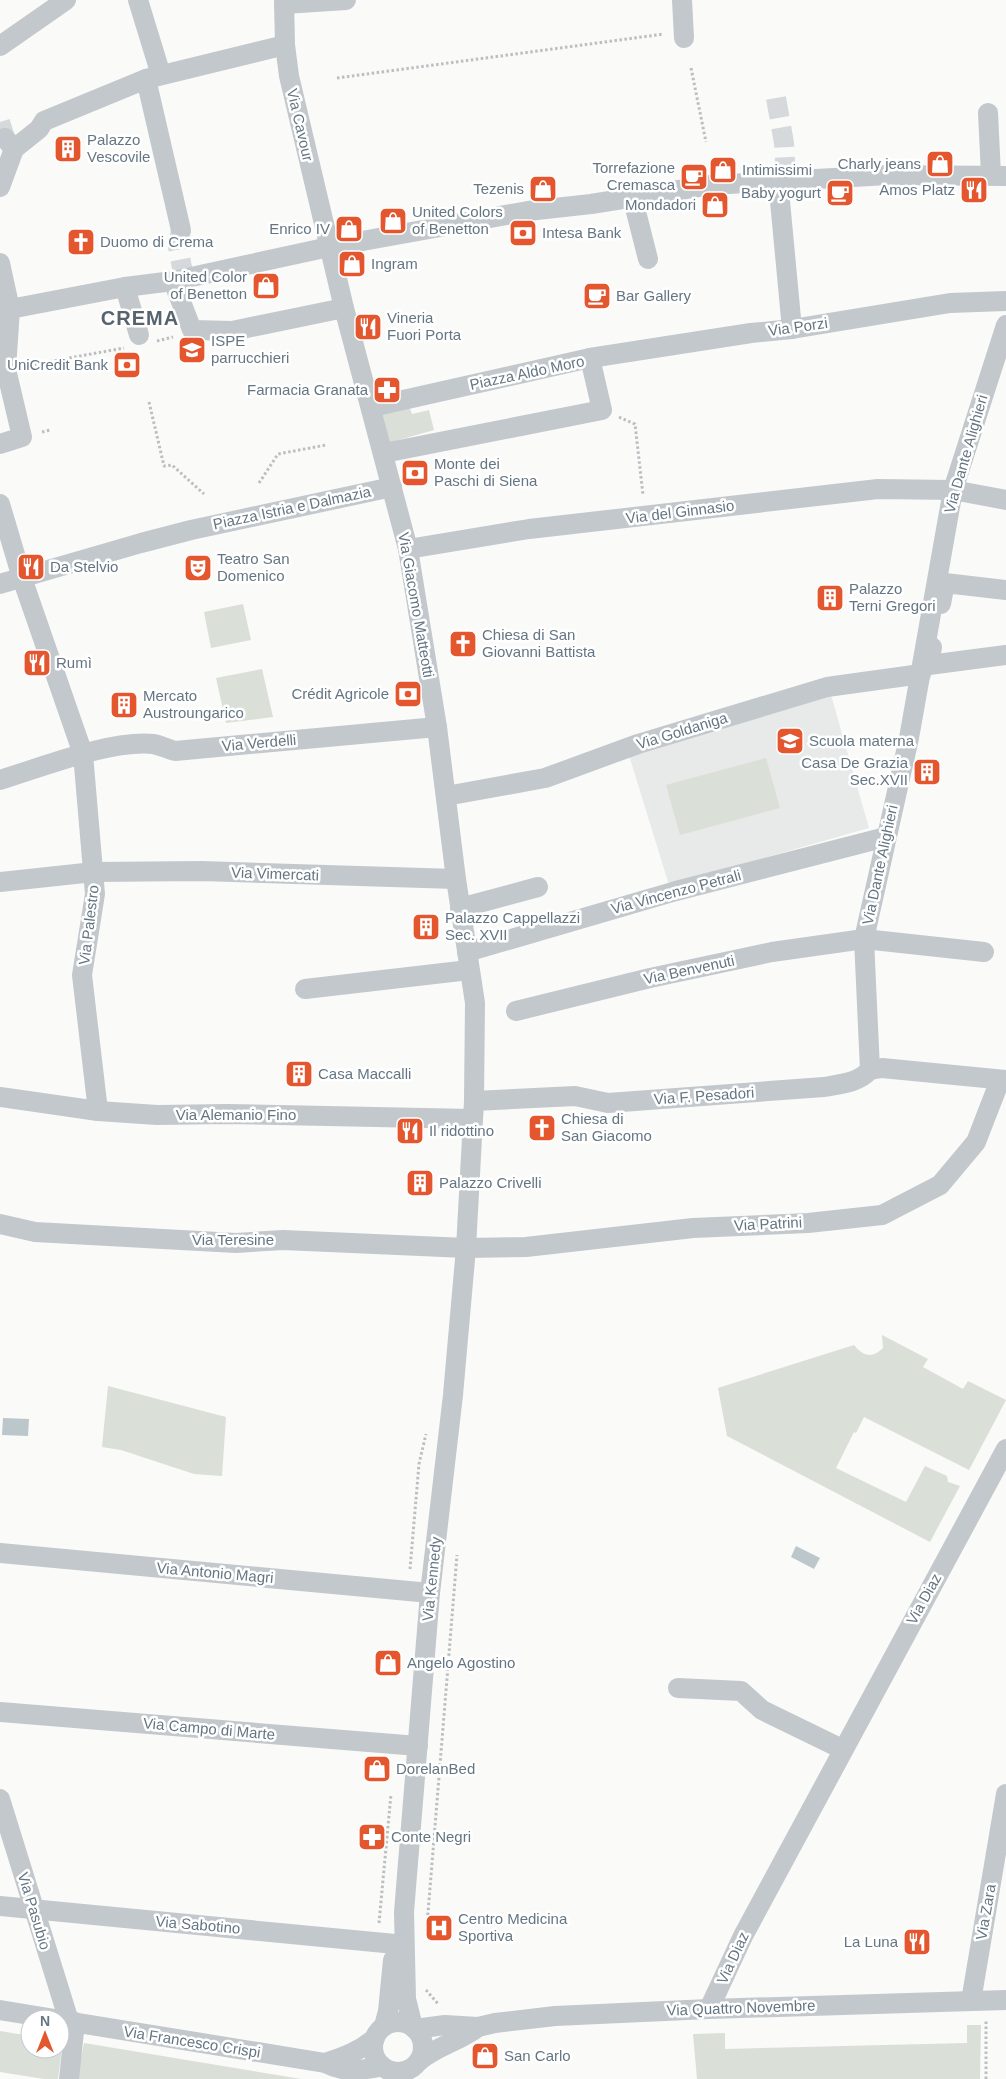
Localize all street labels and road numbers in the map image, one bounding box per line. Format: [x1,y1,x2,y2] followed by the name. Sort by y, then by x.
[284,87,317,163] street label: Via Cavour
[767,314,829,339] street label: Via Porzi
[468,352,586,393] street label: Piazza Aldo Moro
[940,393,991,515] street label: Via Dante Alighieri
[211,482,373,533] street label: Piazza Istria e Dalmazia
[625,496,735,527] street label: Via del Ginnasio
[395,531,438,679] street label: Via Giacomo Matteotti
[634,708,730,752] street label: Via Goldaniga
[221,731,297,754] street label: Via Verdelli
[858,803,901,926] street label: Via Dante Alighieri
[231,863,319,884] street label: Via Vimercati
[609,866,743,917] street label: Via Vincenzo Petrali
[75,884,102,966] street label: Via Palestro
[642,952,736,987] street label: Via Benvenuti
[653,1084,755,1107] street label: Via F. Pesadori
[176,1106,296,1123] street label: Via Alemanio Fino
[734,1213,802,1234] street label: Via Patrini
[192,1231,274,1248] street label: Via Teresine
[419,1535,444,1622] street label: Via Kennedy
[156,1559,274,1586] street label: Via Antonio Magri
[903,1570,944,1627] street label: Via Diaz
[142,1714,276,1743] street label: Via Campo di Marte
[15,1870,54,1951] street label: Via Pasubio
[972,1882,999,1941] street label: Via Zara
[155,1912,241,1937] street label: Via Sabotino
[713,1929,752,1987] street label: Via Diaz
[666,1996,816,2019] street label: Via Quattro Novembre
[123,2022,262,2061] street label: Via Francesco Crispi

